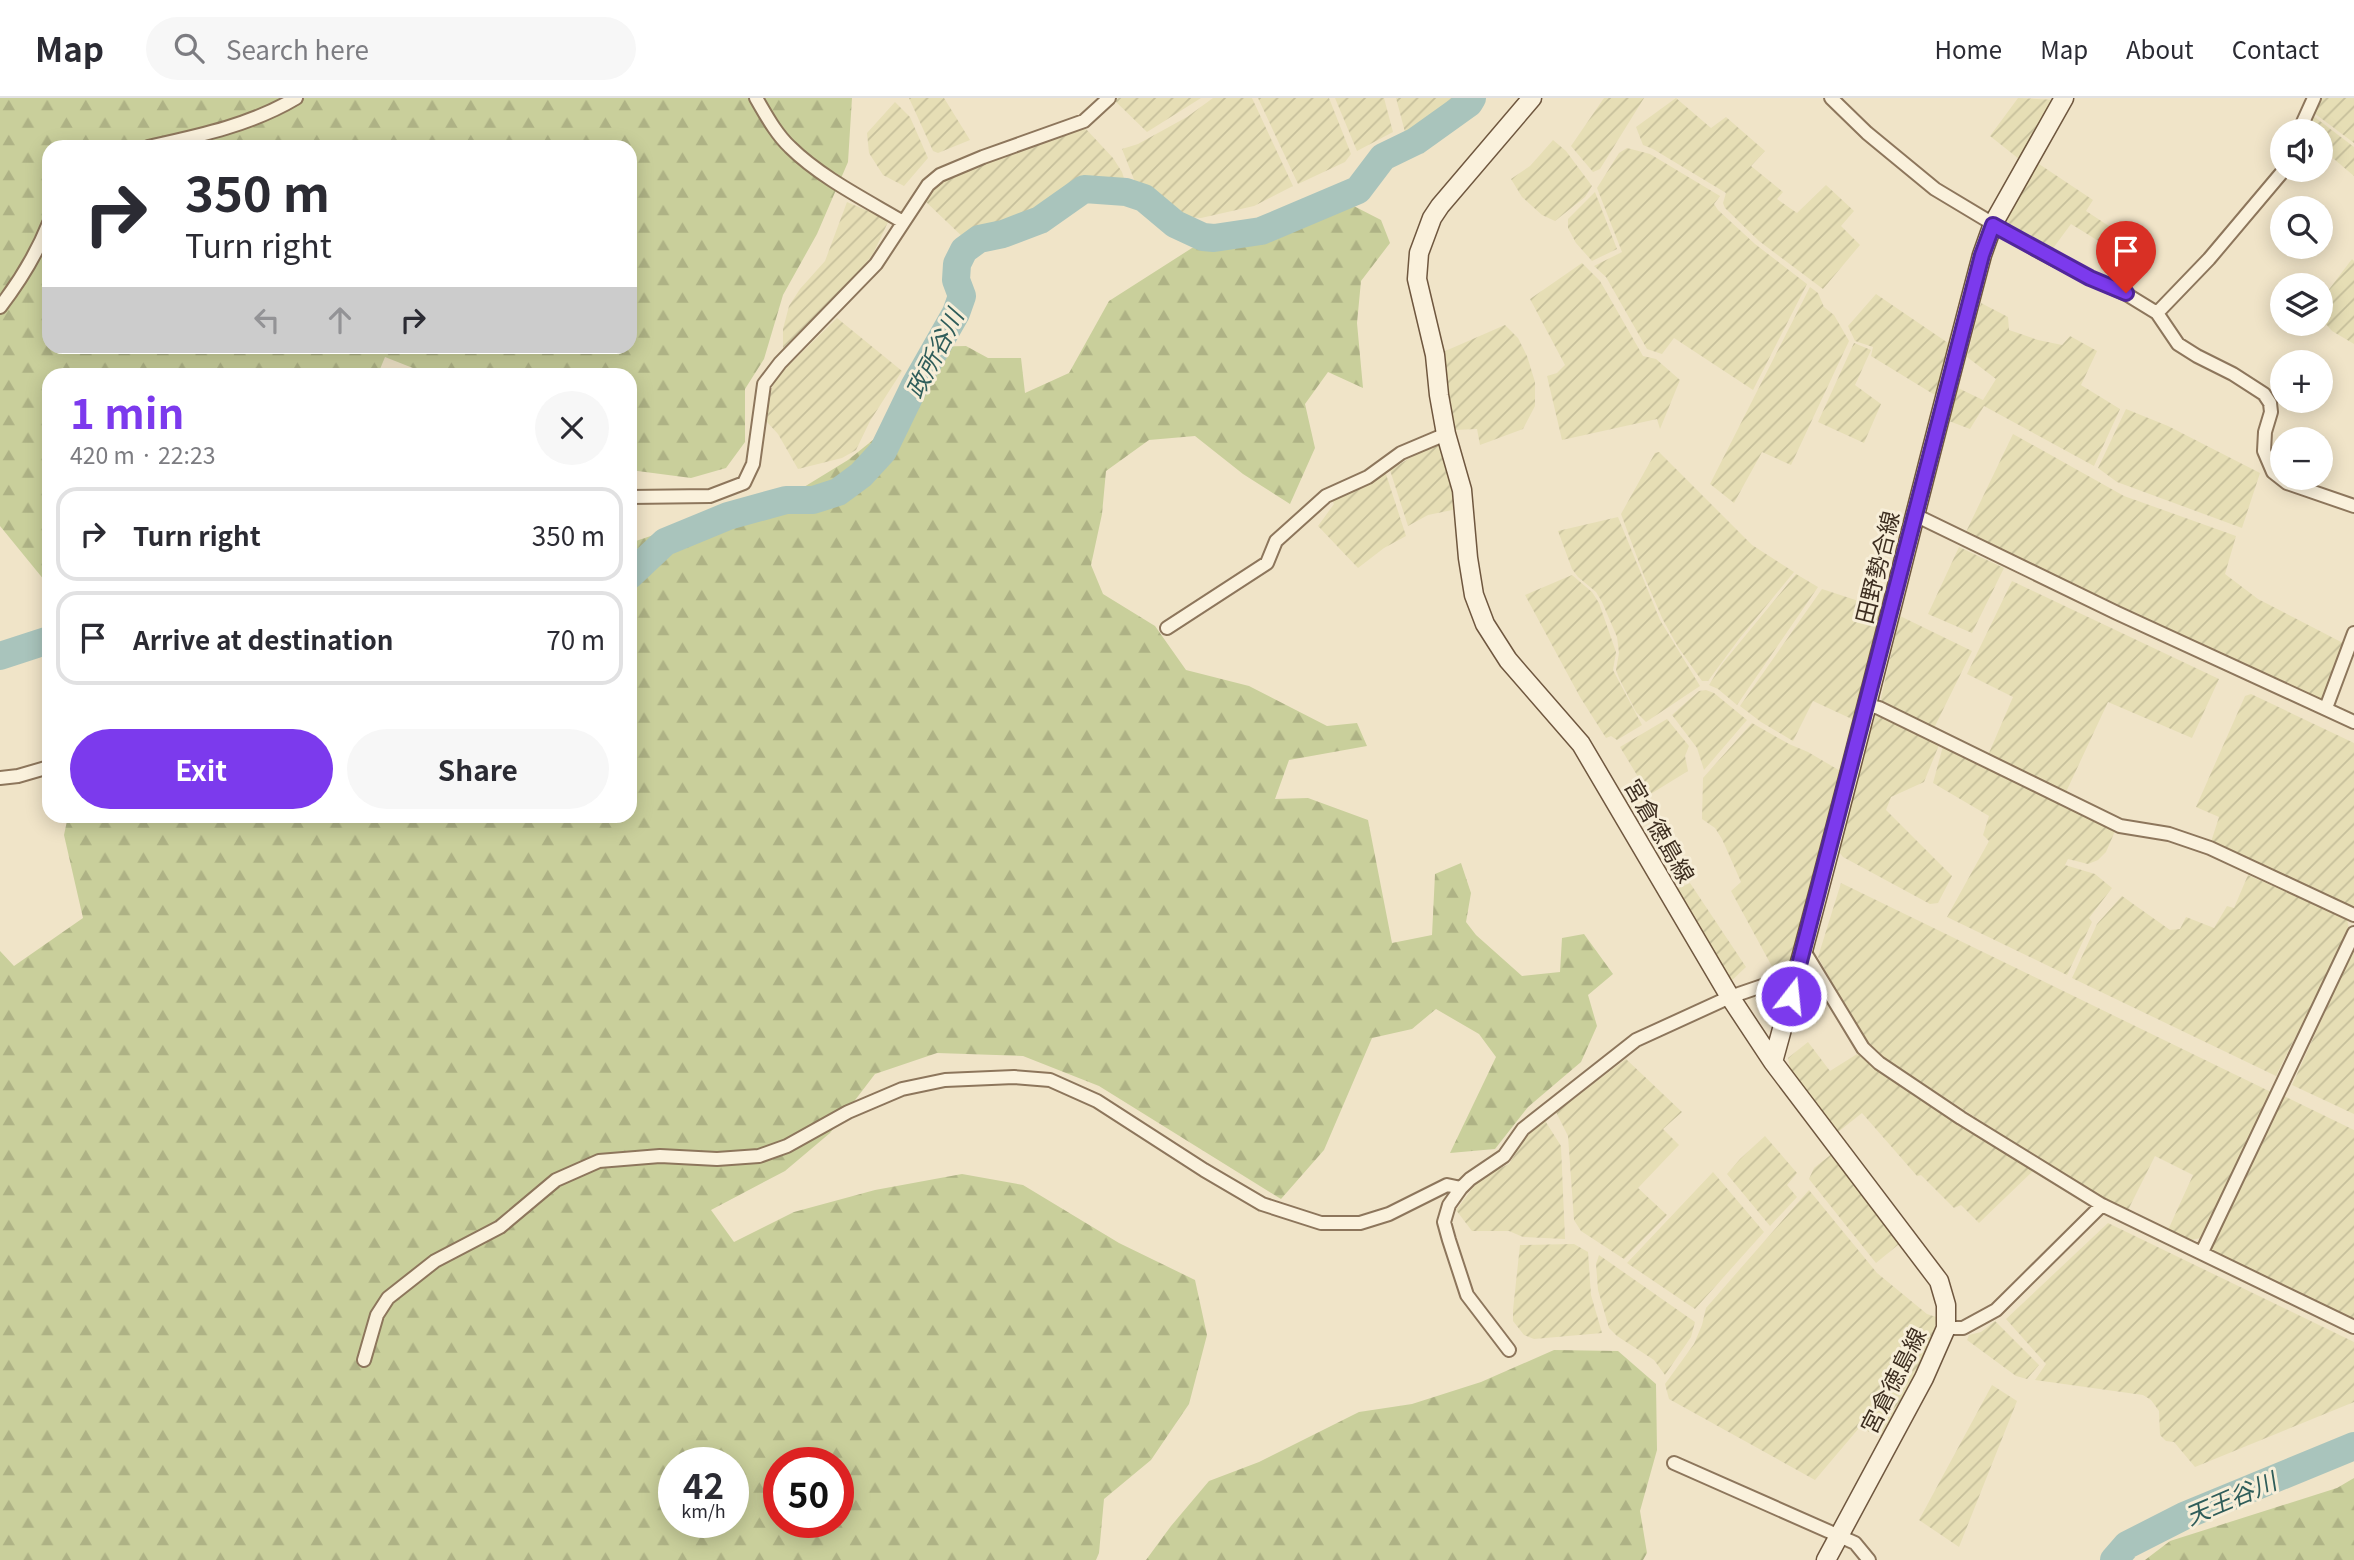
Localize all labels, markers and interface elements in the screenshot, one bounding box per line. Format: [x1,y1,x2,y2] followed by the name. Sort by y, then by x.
[146,17,636,80] search box
[35,24,104,72] text: Map
[170,29,208,67] icon: search
[226,30,369,67] text: Search here
[1935,31,2002,66] text: Home
[2040,31,2088,66] text: Map
[2126,31,2194,66] text: About
[2232,31,2319,66] text: Contact
[2270,119,2333,490] map controls
[2270,119,2333,182] button: sound
[185,155,330,226] text: 350 m
[70,168,161,259] icon: right
[2270,196,2333,259] button: search
[185,221,332,267] text: Turn right
[2096,221,2156,293] pin
[2107,232,2145,270] icon: arrive
[2270,273,2333,336] button: layers
[896,300,972,404] water label: 政所谷川
[248,301,286,339] icon: left
[321,301,359,339] icon: ahead
[394,301,432,339] icon: right
[2270,350,2333,413] button: +
[70,380,185,441] text: 1 min
[535,391,609,465] button: close
[2270,427,2333,490] button: −
[70,437,215,471] text: 420 m · 22:23
[1846,507,1906,627] street label: 田野勢合線
[74,515,112,553] icon: right
[133,516,261,553] text: Turn right
[532,516,605,553] text: 350 m
[74,619,112,657] icon: arrive
[133,620,394,657] text: Arrive at destination
[546,620,605,657] text: 70 m
[70,729,333,809] button: Exit
[347,729,609,809] button: Share
[1618,772,1704,888] street label: 宮倉徳島線
[1754,959,1828,1033] position arrow
[1851,1321,1933,1439] street label: 宮倉徳島線
[763,1447,854,1538] speed limit sign: 50
[683,1458,724,1509] text: 42
[2179,1461,2284,1532] water label: 天王谷川
[681,1497,726,1523] text: km/h

